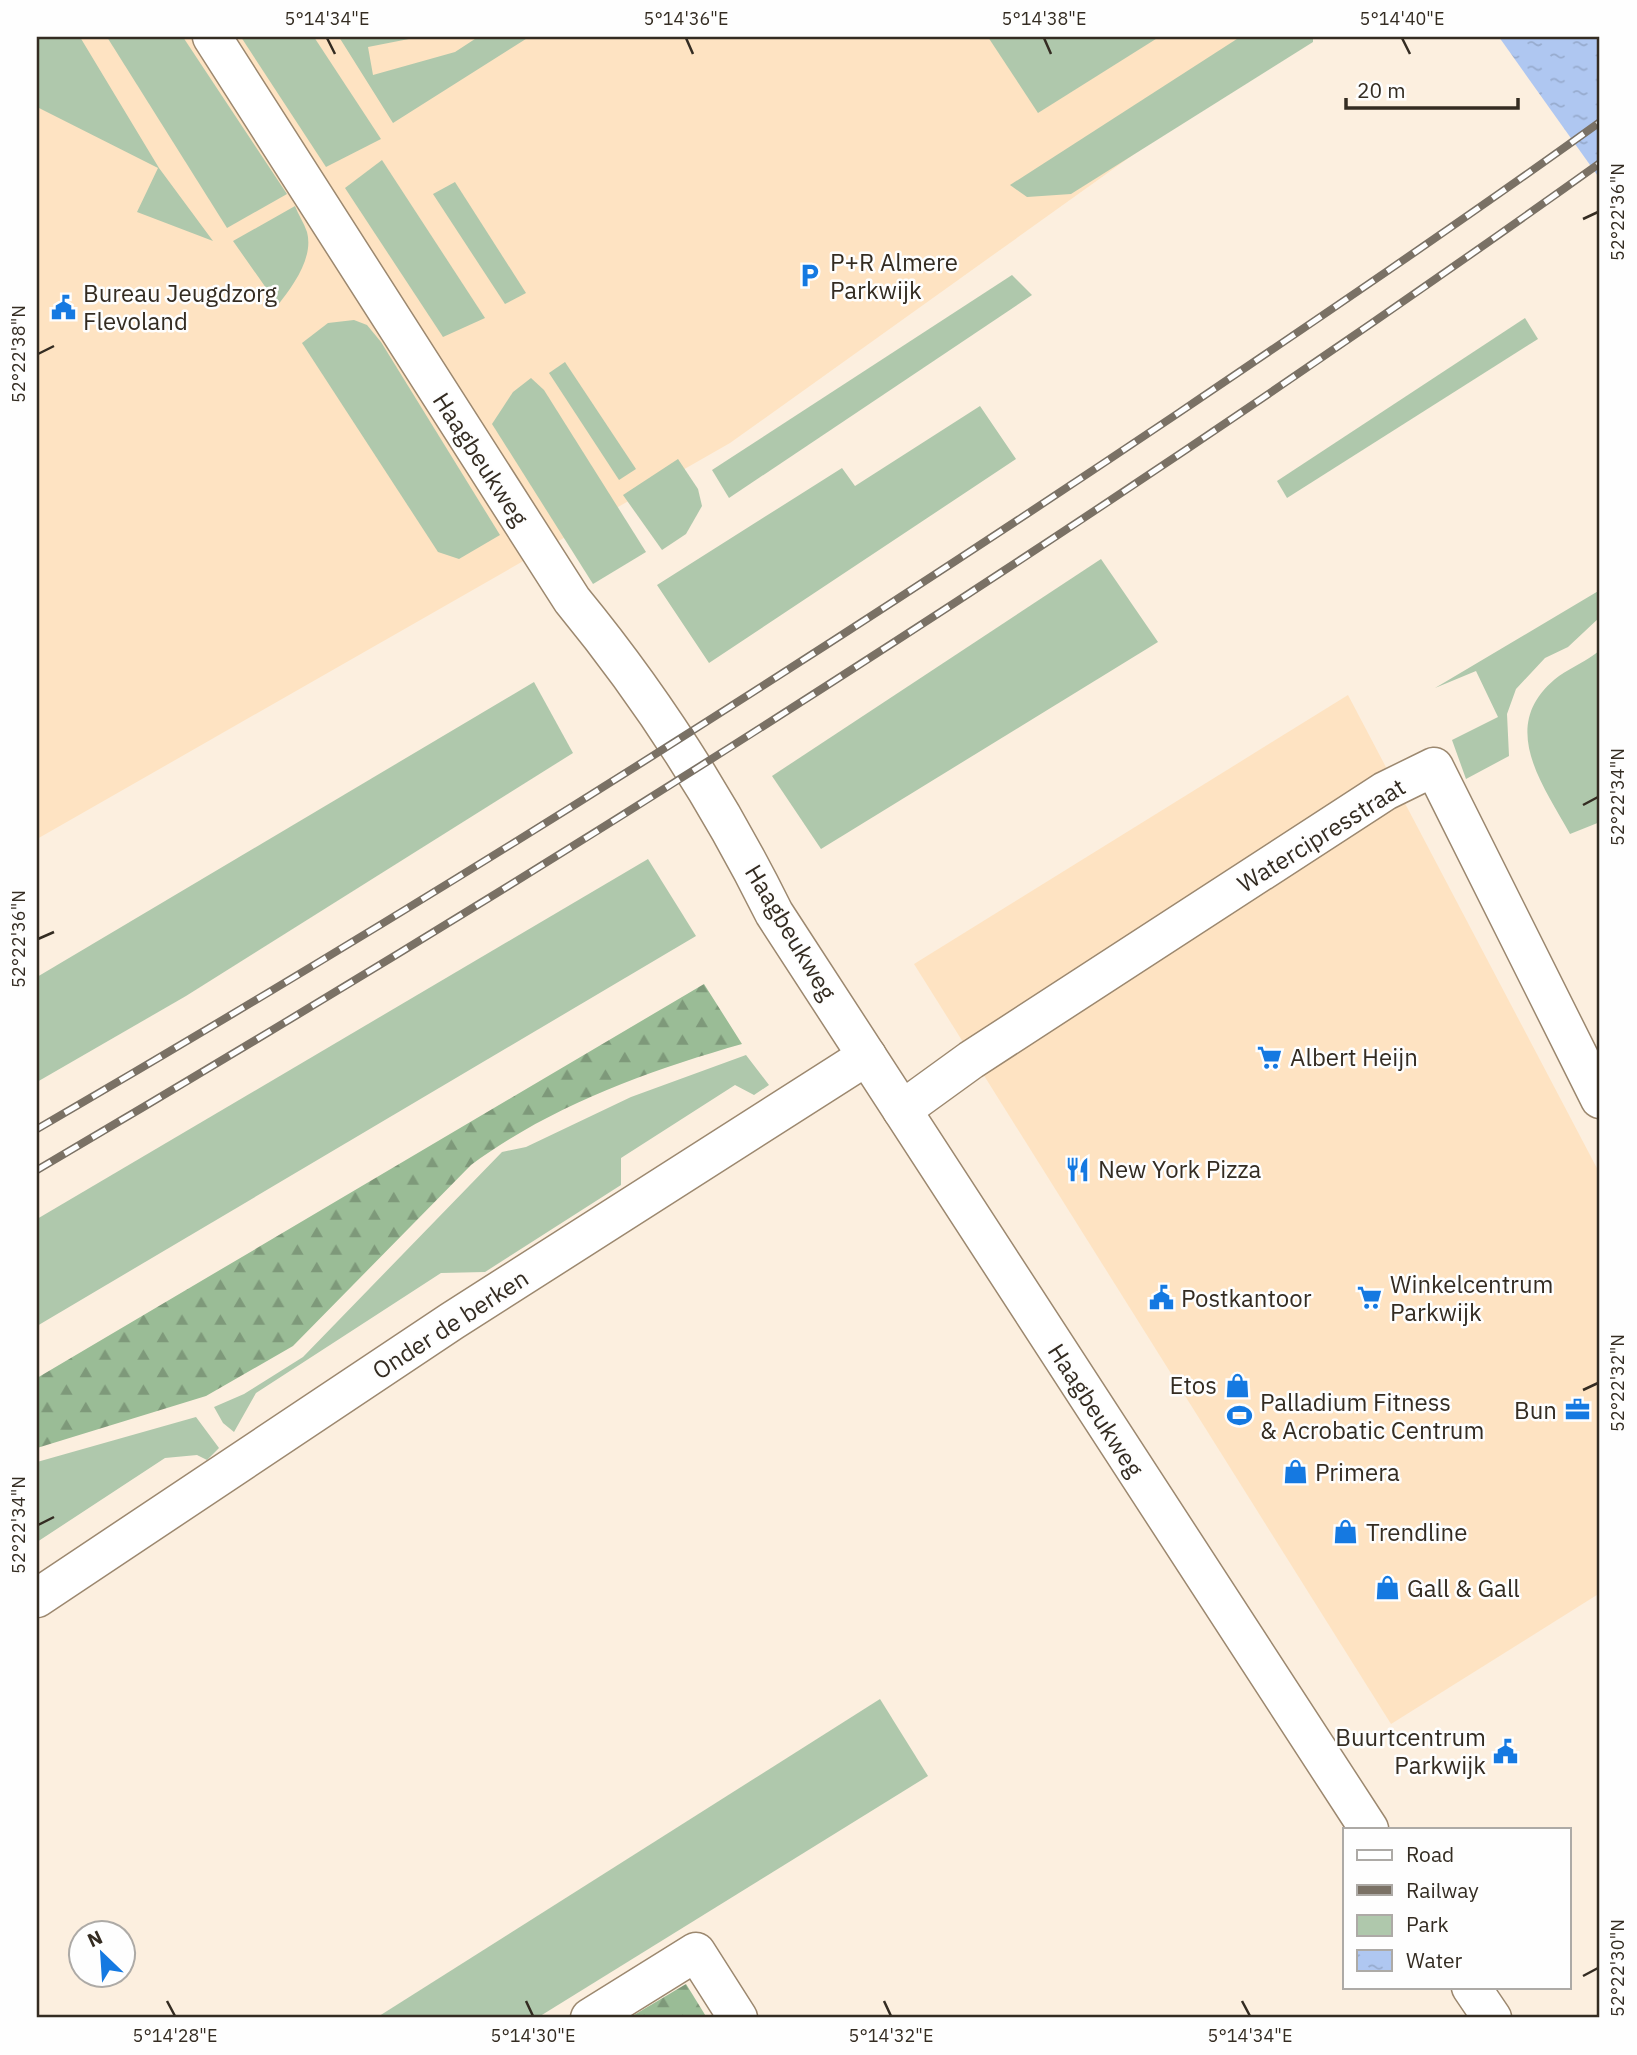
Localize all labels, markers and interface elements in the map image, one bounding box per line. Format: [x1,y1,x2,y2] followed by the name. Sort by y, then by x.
[285,7,369,30] text: 5°14'34"E
[644,7,728,30] text: 5°14'36"E
[1002,7,1086,30] text: 5°14'38"E
[1360,7,1444,30] text: 5°14'40"E
[1346,66,1518,110] scale bar
[1357,76,1406,104] text: 20 m
[1606,163,1629,261] text: 52°22'36"N
[830,246,958,306] place label: P+R Almere Parkwijk
[796,262,824,290] parking icon: P+R Almere Parkwijk
[83,277,277,337] place label: Bureau Jeugdzorg Flevoland
[49,293,77,321] public building icon: Bureau Jeugdzorg Flevoland
[7,305,30,403] text: 52°22'38"N
[426,386,536,532] street label: Haagbeukweg
[1606,748,1629,846] text: 52°22'34"N
[1231,770,1411,900] street label: Watercipresstraat
[738,858,844,1006] street label: Haagbeukweg
[7,890,30,988] text: 52°22'36"N
[1290,1041,1418,1073] place label: Albert Heijn
[1256,1043,1284,1071] supermarket icon: Albert Heijn
[1098,1153,1262,1185] place label: New York Pizza
[1064,1155,1092,1183] restaurant icon: New York Pizza
[366,1262,534,1386] street label: Onder de berken
[1390,1268,1554,1328] place label: Winkelcentrum Parkwijk
[1181,1282,1312,1314] place label: Postkantoor
[1147,1284,1175,1312] public building icon: Postkantoor
[1356,1284,1384,1312] supermarket icon: Winkelcentrum Parkwijk
[1606,1334,1629,1432] text: 52°22'32"N
[1041,1337,1151,1483] street label: Haagbeukweg
[1170,1369,1217,1401] place label: Etos
[1223,1371,1251,1399] shop icon: Etos
[1260,1386,1484,1446] place label: Palladium Fitness & Acrobatic Centrum
[1514,1394,1557,1426] place label: Bun
[1563,1396,1591,1424] office icon: Bun
[1226,1402,1254,1430] sports icon: Palladium Fitness & Acrobatic Centrum
[1315,1456,1400,1488] place label: Primera
[1281,1458,1309,1486] shop icon: Primera
[7,1476,30,1574] text: 52°22'34"N
[1366,1516,1467,1548] place label: Trendline
[1332,1518,1360,1546] shop icon: Trendline
[1407,1572,1520,1604] place label: Gall & Gall
[1373,1574,1401,1602] shop icon: Gall & Gall
[1335,1721,1486,1781] place label: Buurtcentrum Parkwijk
[1492,1737,1520,1765] public building icon: Buurtcentrum Parkwijk
[1343,1828,1570,1988] legend
[1406,1840,1454,1868] text: Road
[1406,1876,1479,1904] text: Railway
[1406,1910,1449,1938] text: Park
[66,1918,136,1988] north arrow
[1606,1919,1629,2017] text: 52°22'30"N
[84,1925,106,1952] text: N
[1406,1946,1463,1974] text: Water
[133,2024,217,2047] text: 5°14'28"E
[491,2024,575,2047] text: 5°14'30"E
[849,2024,933,2047] text: 5°14'32"E
[1208,2024,1292,2047] text: 5°14'34"E

